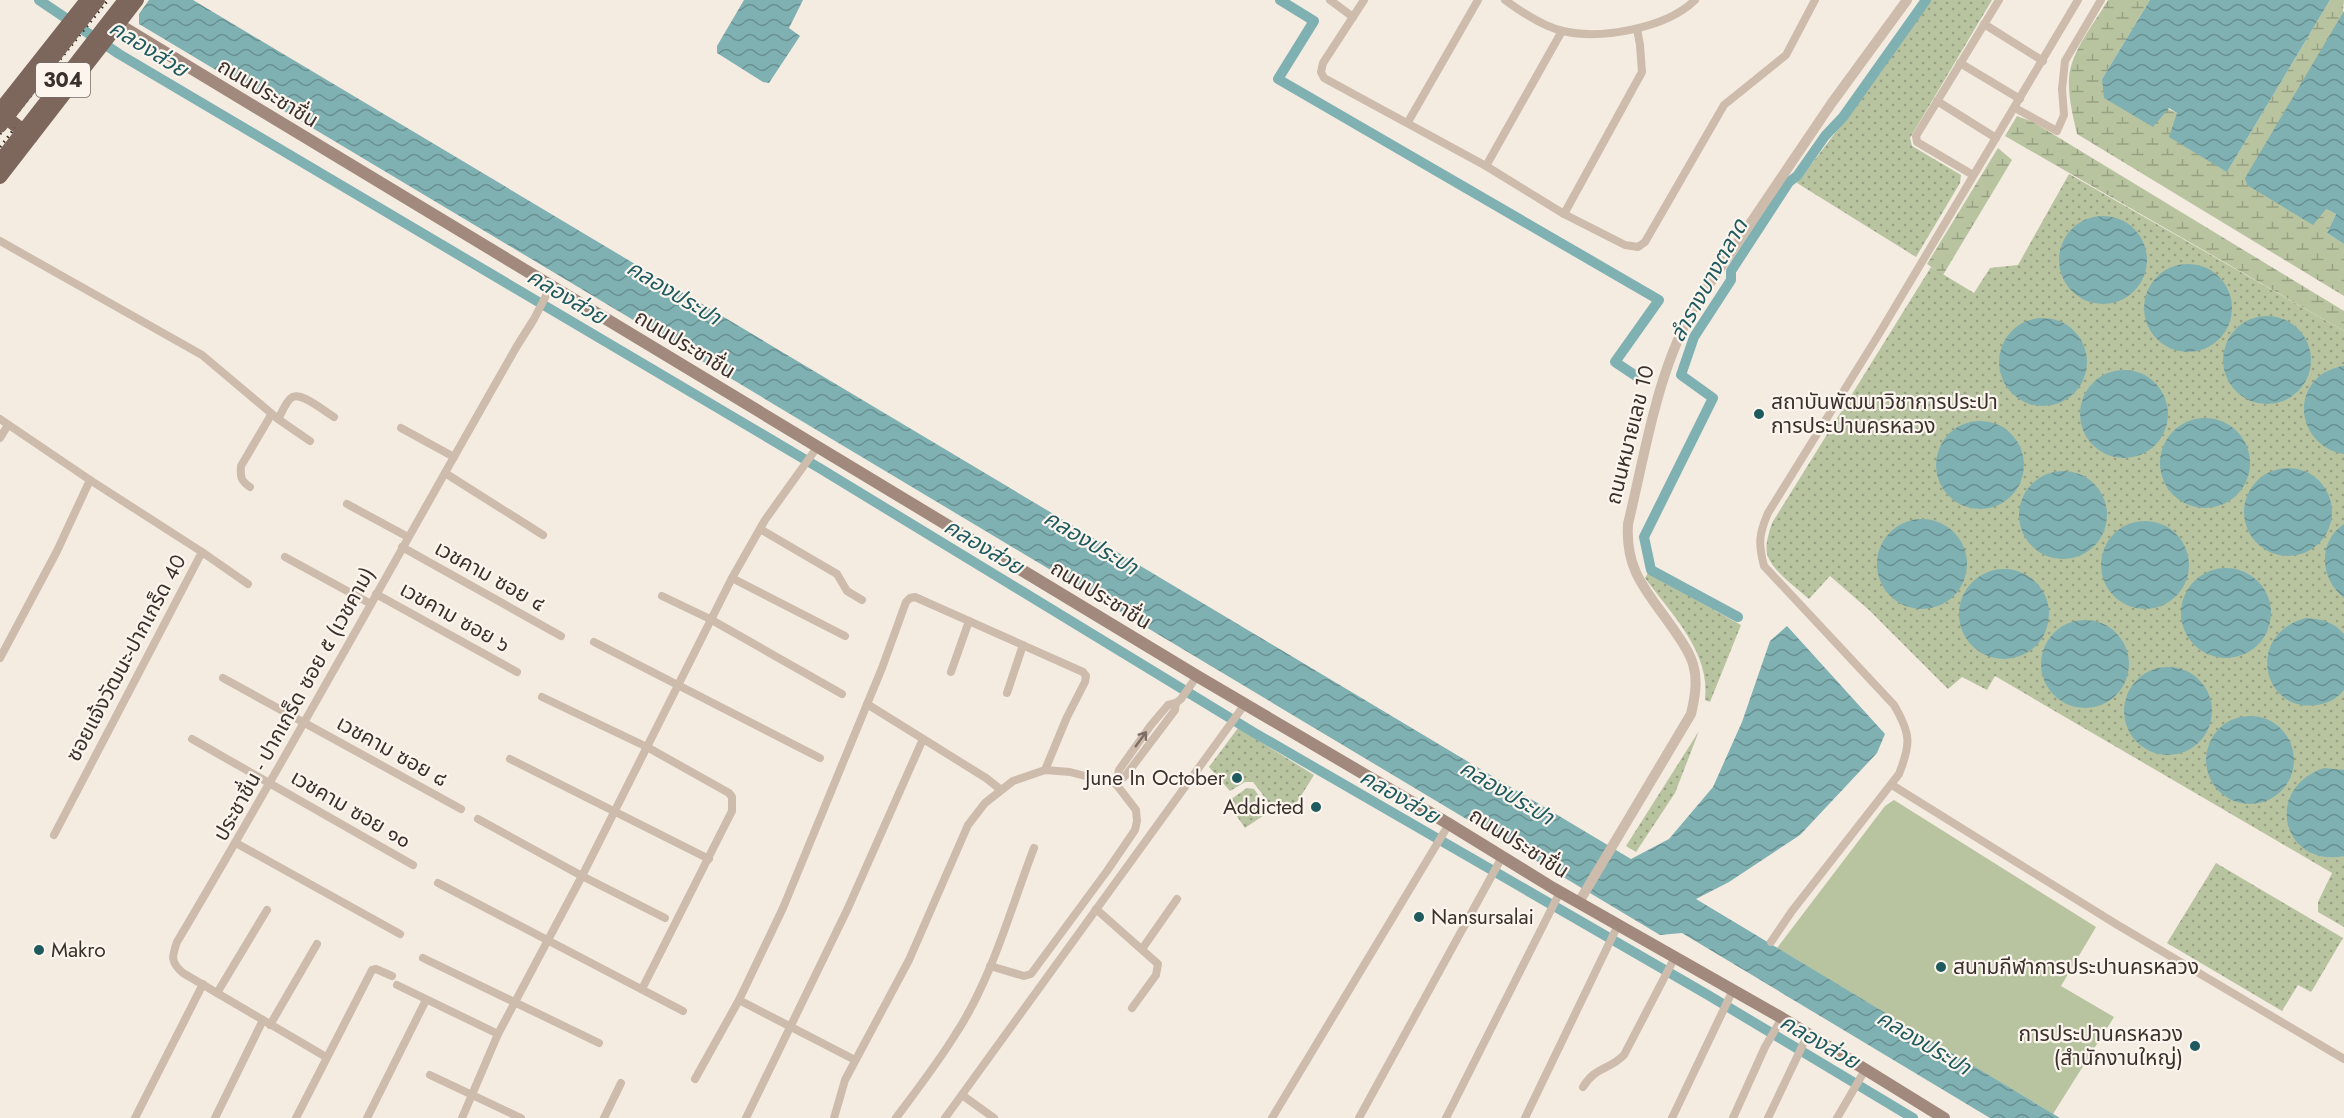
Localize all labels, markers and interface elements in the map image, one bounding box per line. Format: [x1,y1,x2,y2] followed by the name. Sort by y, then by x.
[104,11,196,86] water label: คลองส่วย
[212,51,324,135] street label: ถนนประชาชื่น
[36,63,90,97] road number: 304
[1661,211,1756,347] water label: ลำรางบางตลาด
[621,251,728,333] water label: คลองประปา
[521,260,614,333] water label: คลองส่วย
[629,302,741,386] street label: ถนนประชาชื่น
[1598,362,1662,508] street label: ถนนหมายเลข 10
[1771,387,1998,441] place label: สถาบันพัฒนาวิชาการประปา การประปานครหลวง
[1752,407,1766,421] marker: สถาบันพัฒนาวิชาการประปา การประปานครหลวง
[1038,501,1145,583] water label: คลองประปา
[938,510,1031,583] water label: คลองส่วย
[429,533,551,619] street label: เวชคาม ซอย ๔
[59,549,193,767] street label: ซอยแจ้งวัฒนะ-ปากเกร็ด 40
[1045,553,1157,637] street label: ถนนประชาชื่น
[206,562,382,846] street label: ประชาชื่น - ปากเกร็ด ซอย ๕ (เวชคาม)
[394,574,516,660] street label: เวชคาม ซอย ๖
[331,708,453,794] street label: เวชคาม ซอย ๘
[1135,732,1147,748] one-way arrow
[1454,751,1561,833] water label: คลองประปา
[1354,760,1447,833] water label: คลองส่วย
[285,762,417,856] street label: เวชคาม ซอย ๑๐
[1082,763,1226,793] place label: June In October
[1230,771,1244,785] marker: June In October
[1223,792,1304,822] place label: Addicted
[1309,800,1323,814] marker: Addicted
[1463,800,1575,886] street label: ถนนประชาชื่น
[1431,902,1534,932] place label: Nansursalai
[1412,910,1426,924] marker: Nansursalai
[51,935,106,965] place label: Makro
[32,943,46,957] marker: Makro
[1953,952,2199,982] place label: สนามกีฬาการประปานครหลวง
[1934,960,1948,974] marker: สนามกีฬาการประปานครหลวง
[1871,1001,1978,1083] water label: คลองประปา
[1774,1005,1867,1078] water label: คลองส่วย
[2018,1019,2183,1073] place label: การประปานครหลวง (สำนักงานใหญ่)
[2188,1039,2202,1053] marker: การประปานครหลวง (สำนักงานใหญ่)

